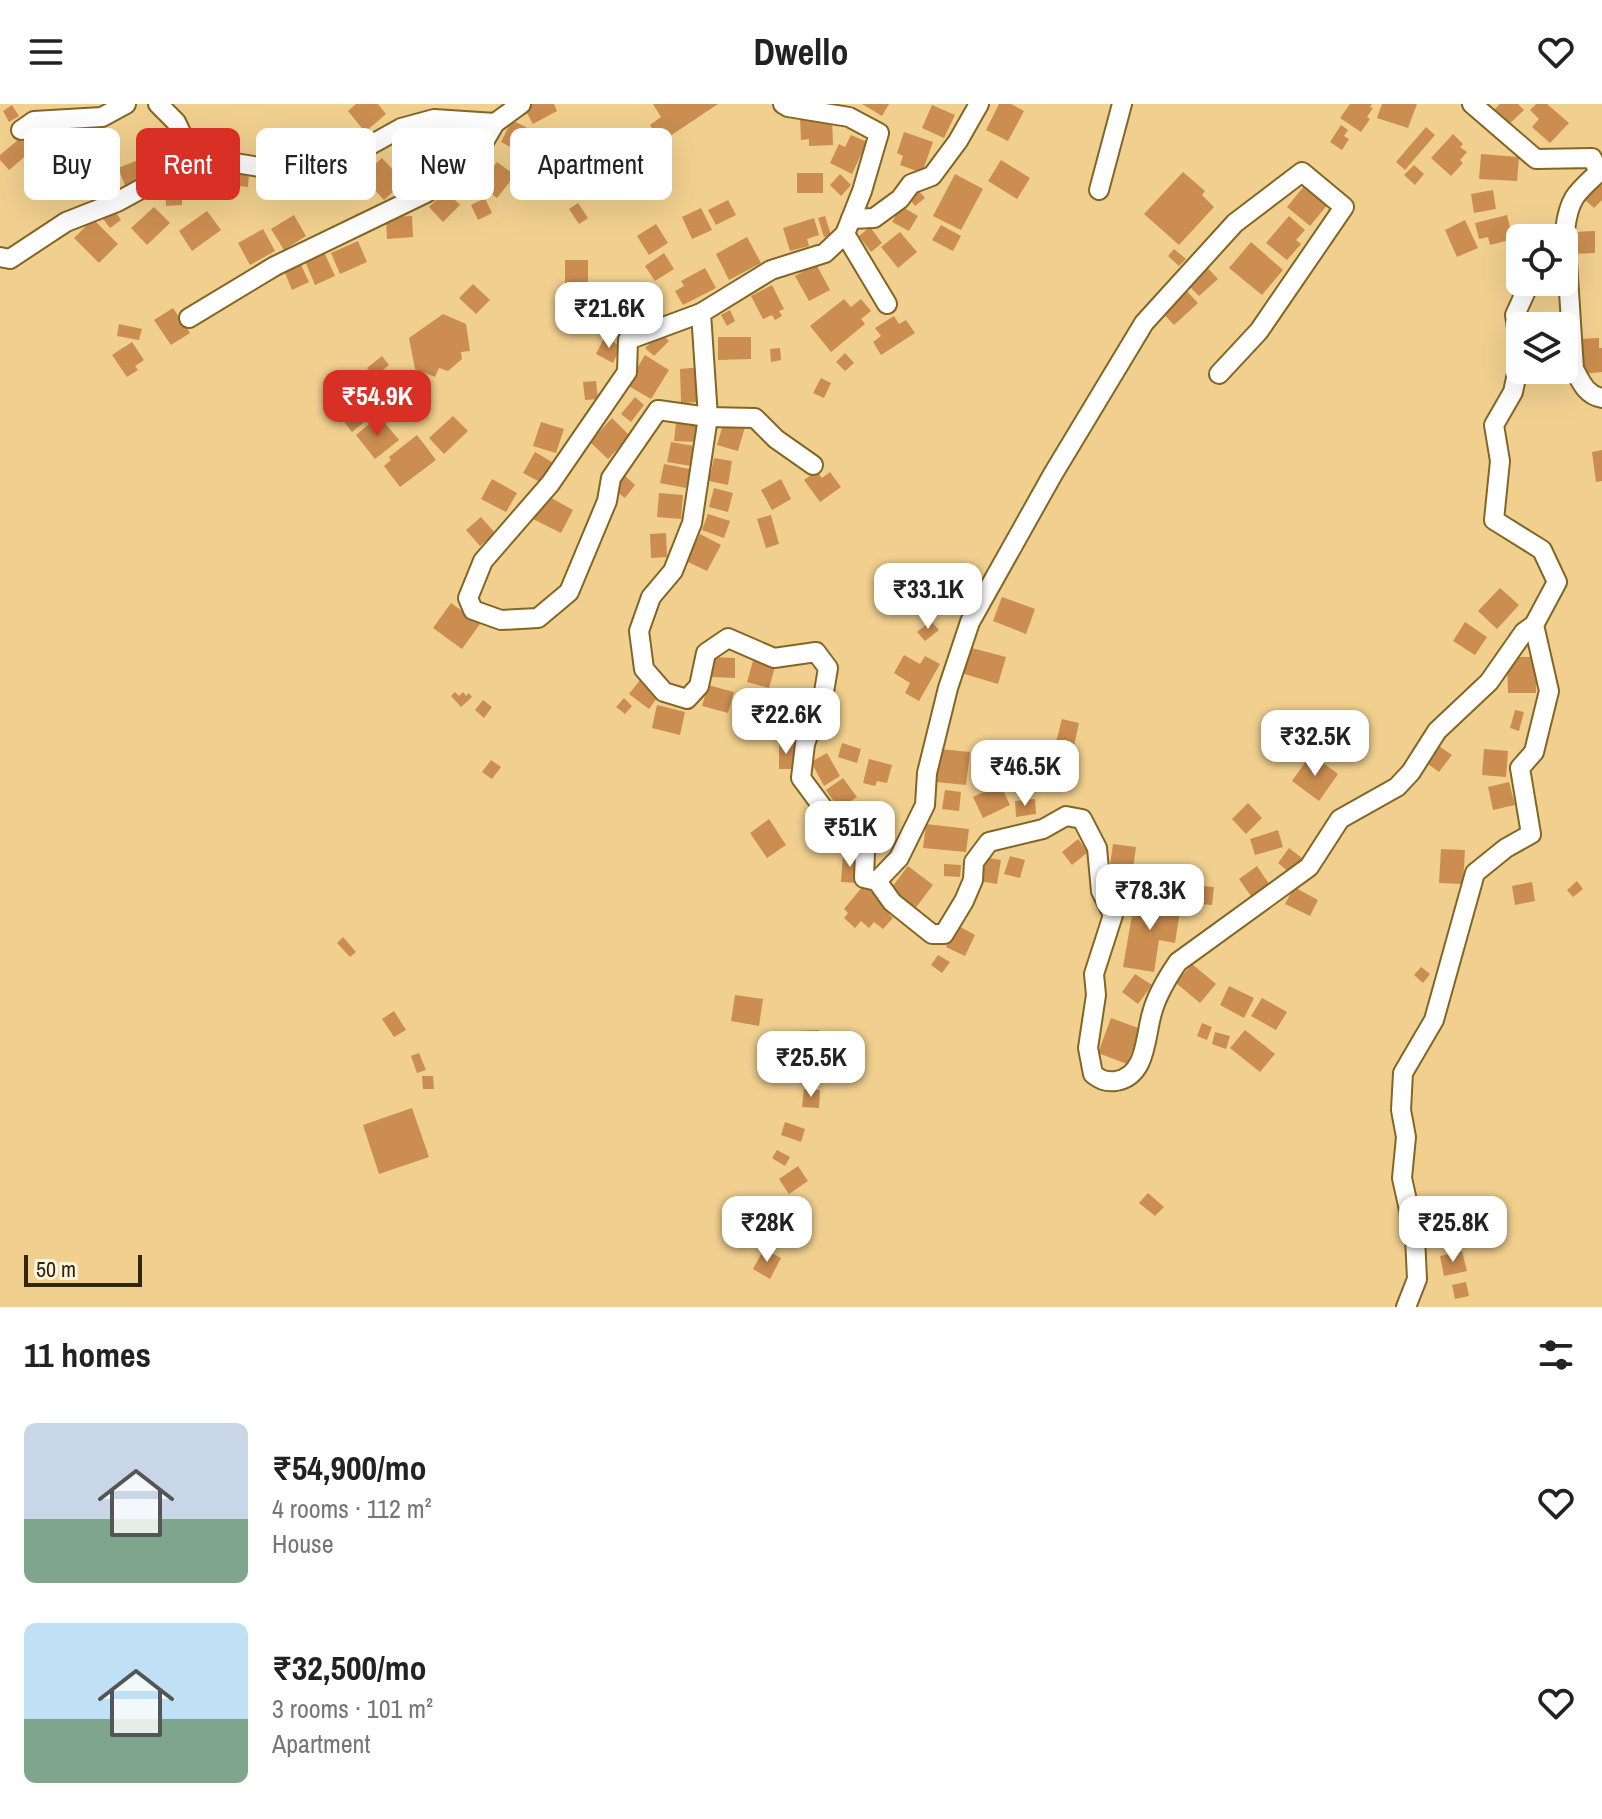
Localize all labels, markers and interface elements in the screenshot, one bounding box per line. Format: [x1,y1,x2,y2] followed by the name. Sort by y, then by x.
[753,28,849,76] text: Dwello
[24,30,68,74] icon: menu
[1534,30,1578,74] icon: heart
[24,128,120,200] chip: Buy
[136,128,240,200] chip: Rent
[256,128,376,200] chip: Filters
[392,128,494,200] chip: New
[510,128,672,200] chip: Apartment
[1506,224,1578,384] map controls
[1506,224,1578,296] button: locate
[544,282,674,350] pin: ₹21.6K
[573,290,645,325] text: ₹21.6K
[1506,312,1578,384] button: layers
[312,370,442,438] pin: ₹54.9K
[341,378,413,413] text: ₹54.9K
[863,563,993,631] pin: ₹33.1K
[892,571,964,606] text: ₹33.1K
[721,688,851,756] pin: ₹22.6K
[750,696,822,731] text: ₹22.6K
[1250,710,1380,778] pin: ₹32.5K
[1279,718,1351,753] text: ₹32.5K
[960,740,1090,808] pin: ₹46.5K
[989,748,1061,783] text: ₹46.5K
[803,801,897,869] pin: ₹51K
[823,809,877,844] text: ₹51K
[1085,864,1215,932] pin: ₹78.3K
[1114,872,1186,907] text: ₹78.3K
[746,1031,876,1099] pin: ₹25.5K
[775,1039,847,1074] text: ₹25.5K
[720,1196,814,1264] pin: ₹28K
[1388,1196,1518,1264] pin: ₹25.8K
[740,1204,794,1239] text: ₹28K
[1417,1204,1489,1239] text: ₹25.8K
[24,1251,142,1287] scale bar
[36,1254,76,1284] text: 50 m
[24,1332,151,1378] text: 11 homes
[1534,1333,1578,1377] icon: filters
[272,1445,427,1491] text: ₹54,900/mo
[88,1455,184,1551] icon: home
[1534,1481,1578,1525] icon: heart
[272,1491,432,1526] text: 4 rooms · 112 m²
[272,1526,334,1561] text: House
[272,1645,427,1691] text: ₹32,500/mo
[88,1655,184,1751] icon: home
[1534,1681,1578,1725] icon: heart
[272,1691,433,1726] text: 3 rooms · 101 m²
[272,1726,370,1761] text: Apartment

